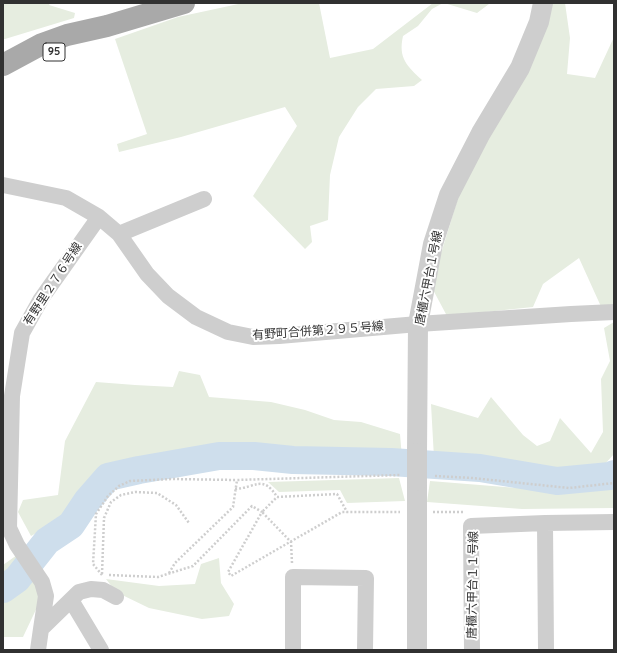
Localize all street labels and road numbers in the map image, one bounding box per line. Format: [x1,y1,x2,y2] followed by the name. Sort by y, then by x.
[43,43,65,61] road number: 95
[413,230,445,326] street label: 唐櫃六甲台１号線
[21,240,85,328] street label: 有野里２７６号線
[252,319,384,343] street label: 有野町合併第２９５号線
[465,531,481,639] street label: 唐櫃六甲台１１号線

